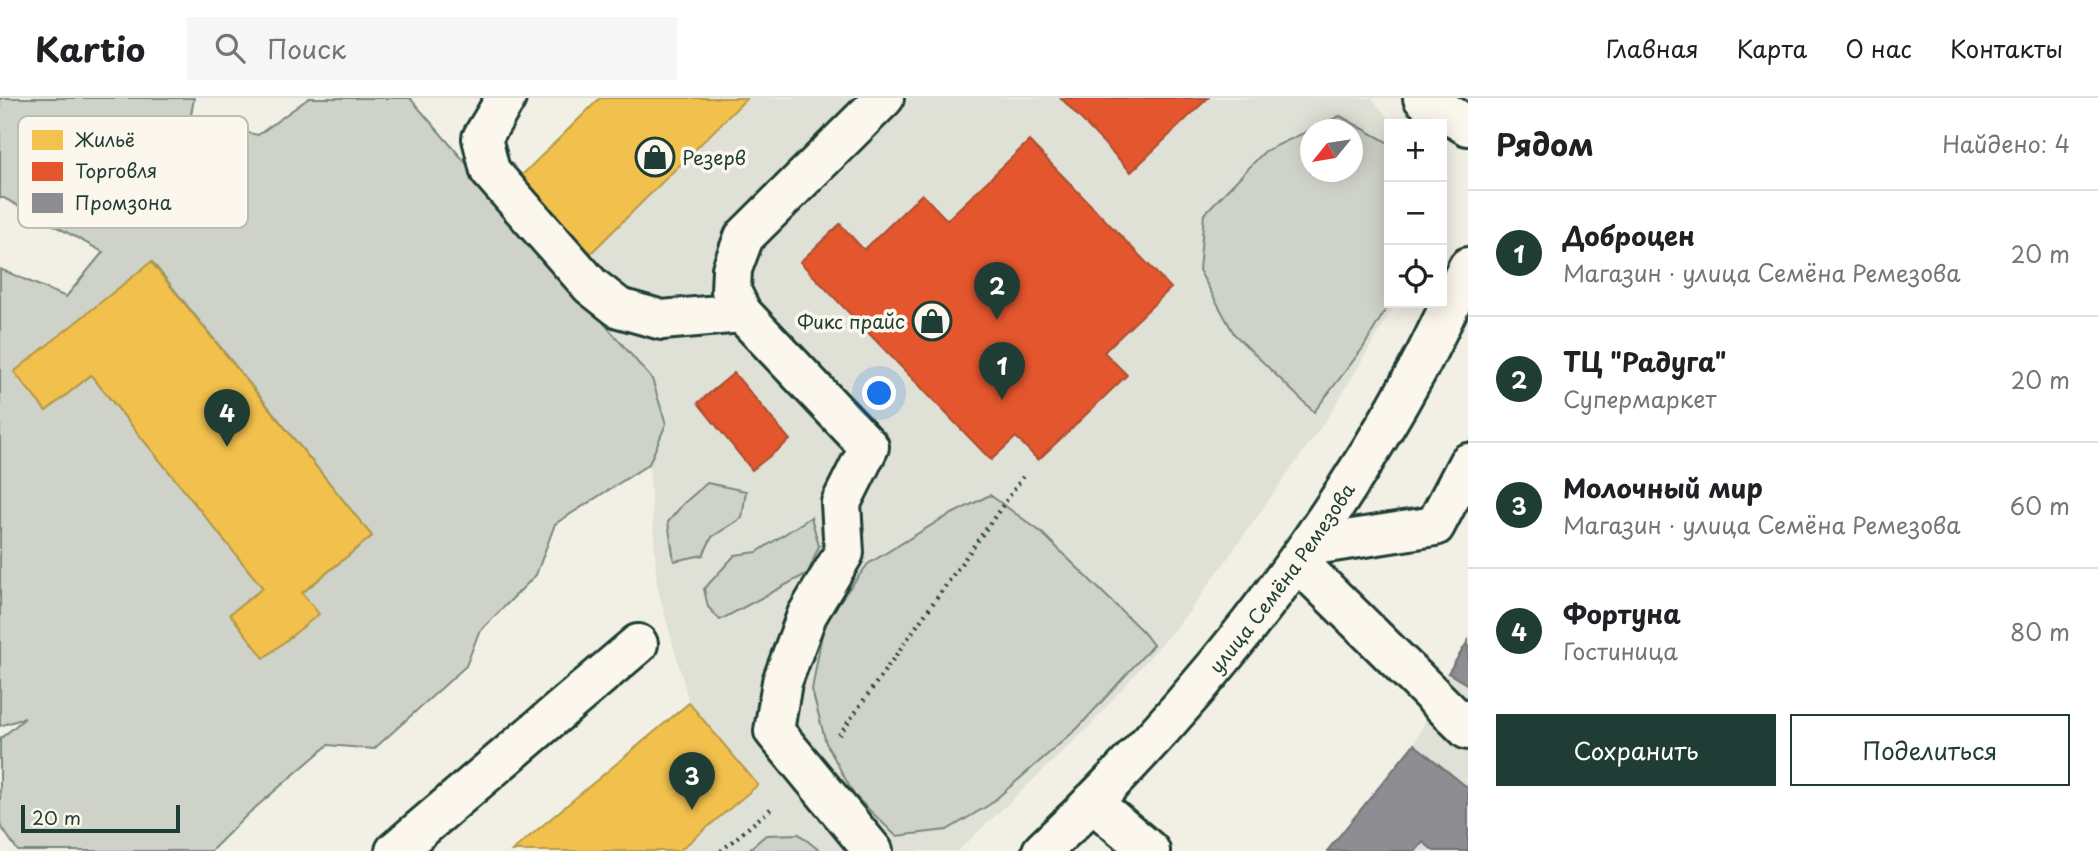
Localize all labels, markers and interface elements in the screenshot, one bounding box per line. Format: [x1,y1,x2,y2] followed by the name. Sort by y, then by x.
[187,17,677,80] search box
[35,23,145,73] text: Kartio
[211,29,249,67] icon: search
[267,29,346,68] text: Поиск
[1606,30,1699,66] text: Главная
[1737,30,1807,66] text: Карта
[1845,30,1912,66] text: О нас
[1950,30,2063,66] text: Контакты
[18,116,248,228] legend
[1300,119,1363,182] north arrow
[1384,119,1447,308] map controls
[1384,119,1447,182] button: +
[1496,121,1594,166] text: Рядом
[74,125,135,153] text: Жильё
[1942,126,2070,161] text: Найдено: 4
[634,136,676,178] shop icon: Резерв
[682,143,746,171] place label: Резерв
[75,156,157,184] text: Торговля
[1384,182,1447,245] button: −
[75,188,172,216] text: Промзона
[1563,216,1695,255] text: Доброцен
[1514,236,1525,271] text: 1
[2011,236,2070,271] text: 20 m
[1384,245,1447,308] button: locate
[1563,255,1961,290] text: Магазин · улица Семёна Ремезова
[974,262,1020,320] pin: 2
[911,300,953,342] shop icon: Фикс прайс
[797,307,905,335] place label: Фикс прайс
[979,342,1025,400] pin: 1
[1563,342,1727,381] text: ТЦ "Радуга"
[1511,362,1527,397] text: 2
[2011,362,2070,397] text: 20 m
[862,376,896,410] your location
[1563,381,1717,416] text: Супермаркет
[204,389,250,447] pin: 4
[1563,468,1763,507] text: Молочный мир
[1202,477,1361,679] street label: улица Семёна Ремезова
[1511,488,1527,523] text: 3
[2010,488,2070,523] text: 60 m
[1563,507,1961,542] text: Магазин · улица Семёна Ремезова
[1563,594,1681,633] text: Фортуна
[1511,614,1527,649] text: 4
[2010,614,2070,649] text: 80 m
[1563,633,1678,668] text: Гостиница
[1496,714,1776,786] button: Сохранить
[1790,714,2070,786] button: Поделиться
[669,752,715,810] pin: 3
[21,802,180,834] scale bar
[32,803,81,831] text: 20 m

